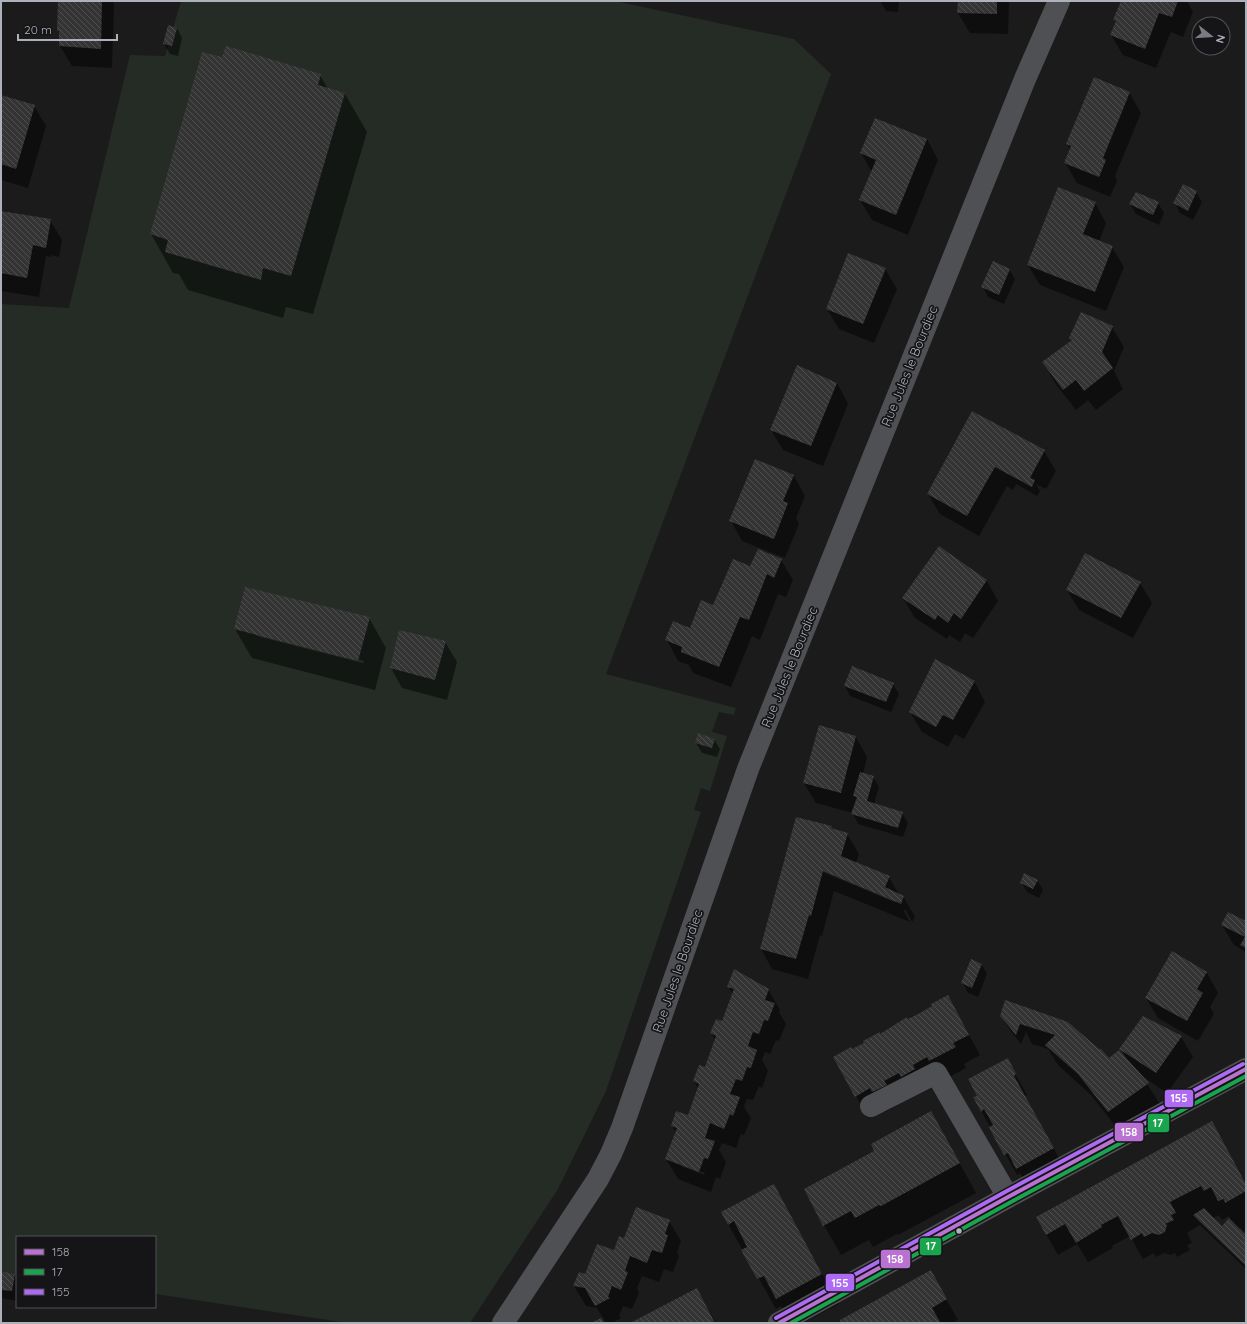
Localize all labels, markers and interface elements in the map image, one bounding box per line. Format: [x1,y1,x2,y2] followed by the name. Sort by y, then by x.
[18,16,117,42] scale bar
[1191,16,1231,56] north arrow
[24,22,52,37] text: 20 m
[1213,33,1228,45] text: N
[878,303,941,429] street label: Rue Jules le Bourdiec
[758,604,821,730] street label: Rue Jules le Bourdiec
[649,907,706,1034] street label: Rue Jules le Bourdiec
[1164,1089,1194,1108] line badge: 155
[1171,1091,1187,1105] text: 155
[1147,1113,1170,1133] line badge: 17
[1153,1116,1163,1130] text: 17
[1114,1122,1144,1142] line badge: 158
[1121,1125,1137,1139] text: 158
[954,1226,964,1236] unlabelled marker
[16,1236,156,1308] legend
[919,1237,942,1256] line badge: 17
[926,1239,936,1253] text: 17
[52,1244,69,1259] text: 158
[880,1249,911,1269] line badge: 158
[887,1252,903,1266] text: 158
[52,1264,63,1279] text: 17
[825,1273,855,1292] line badge: 155
[832,1276,848,1290] text: 155
[52,1284,70,1299] text: 155

